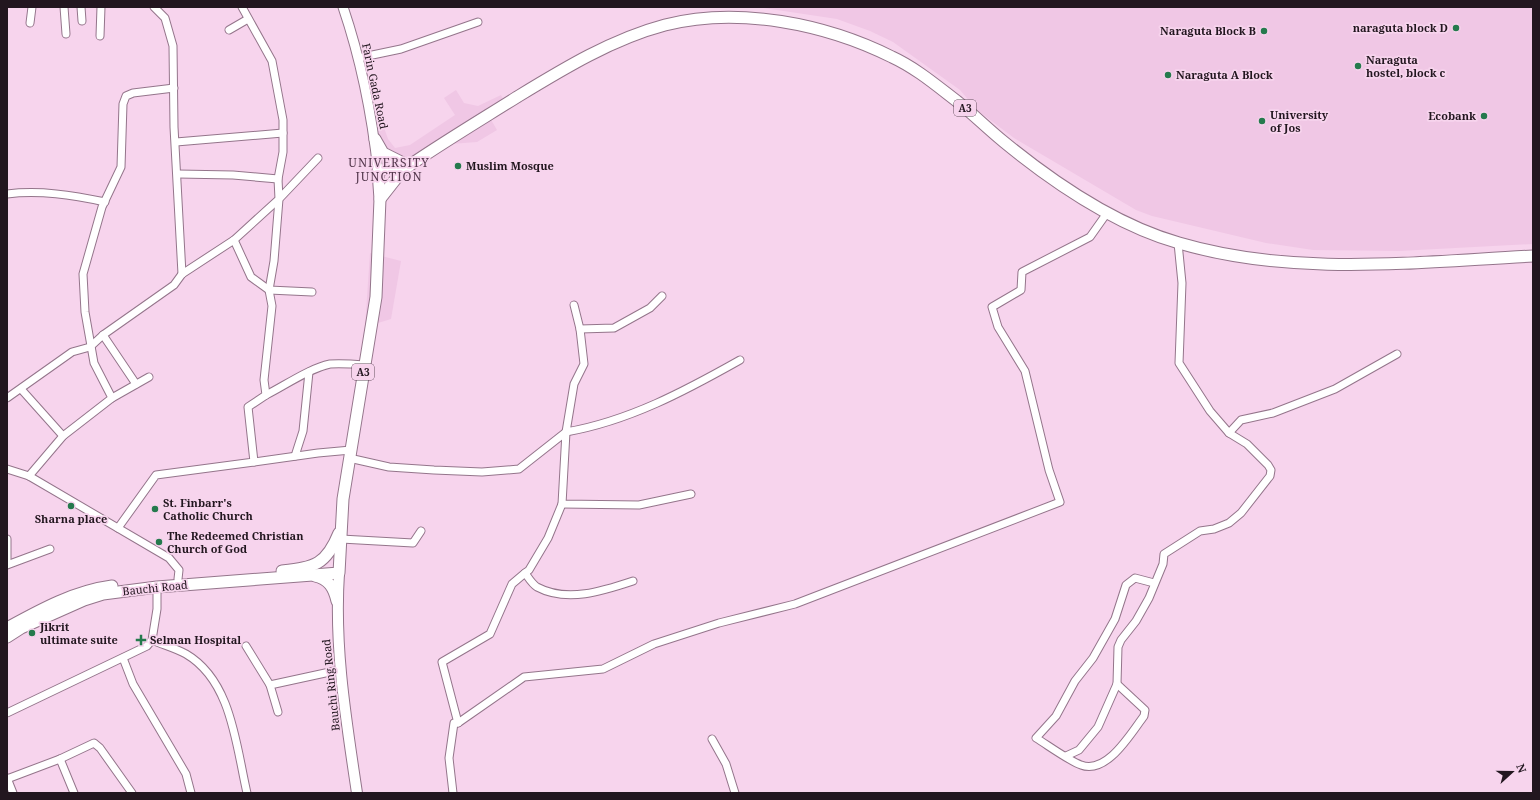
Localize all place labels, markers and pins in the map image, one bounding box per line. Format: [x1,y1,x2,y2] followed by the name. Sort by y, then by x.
[1353,20,1448,35] place label: naraguta block D
[1160,23,1256,38] place label: Naraguta Block B
[1451,23,1461,33] marker: naraguta block D
[1259,26,1269,36] marker: Naraguta Block B
[1366,52,1446,80] place label: Naraguta hostel, block c
[1353,61,1363,71] marker: Naraguta hostel, block c
[1176,67,1273,82] place label: Naraguta A Block
[1163,70,1173,80] marker: Naraguta A Block
[1270,107,1329,135] place label: University of Jos
[1428,108,1476,123] place label: Ecobank
[1479,111,1489,121] marker: Ecobank
[1257,116,1267,126] marker: University of Jos
[466,158,554,173] place label: Muslim Mosque
[453,161,463,171] marker: Muslim Mosque
[163,495,253,523] place label: St. Finbarr's Catholic Church
[66,501,76,511] marker: Sharna place
[150,504,160,514] marker: St. Finbarr's Catholic Church
[35,511,107,526] place label: Sharna place
[167,528,304,556] place label: The Redeemed Christian Church of God
[154,537,164,547] marker: The Redeemed Christian Church of God
[39,619,118,647] place label: Jikrit ultimate suite
[27,628,37,638] marker: Jikrit ultimate suite
[150,632,241,647] place label: Selman Hospital
[135,634,147,646] marker: Selman Hospital

